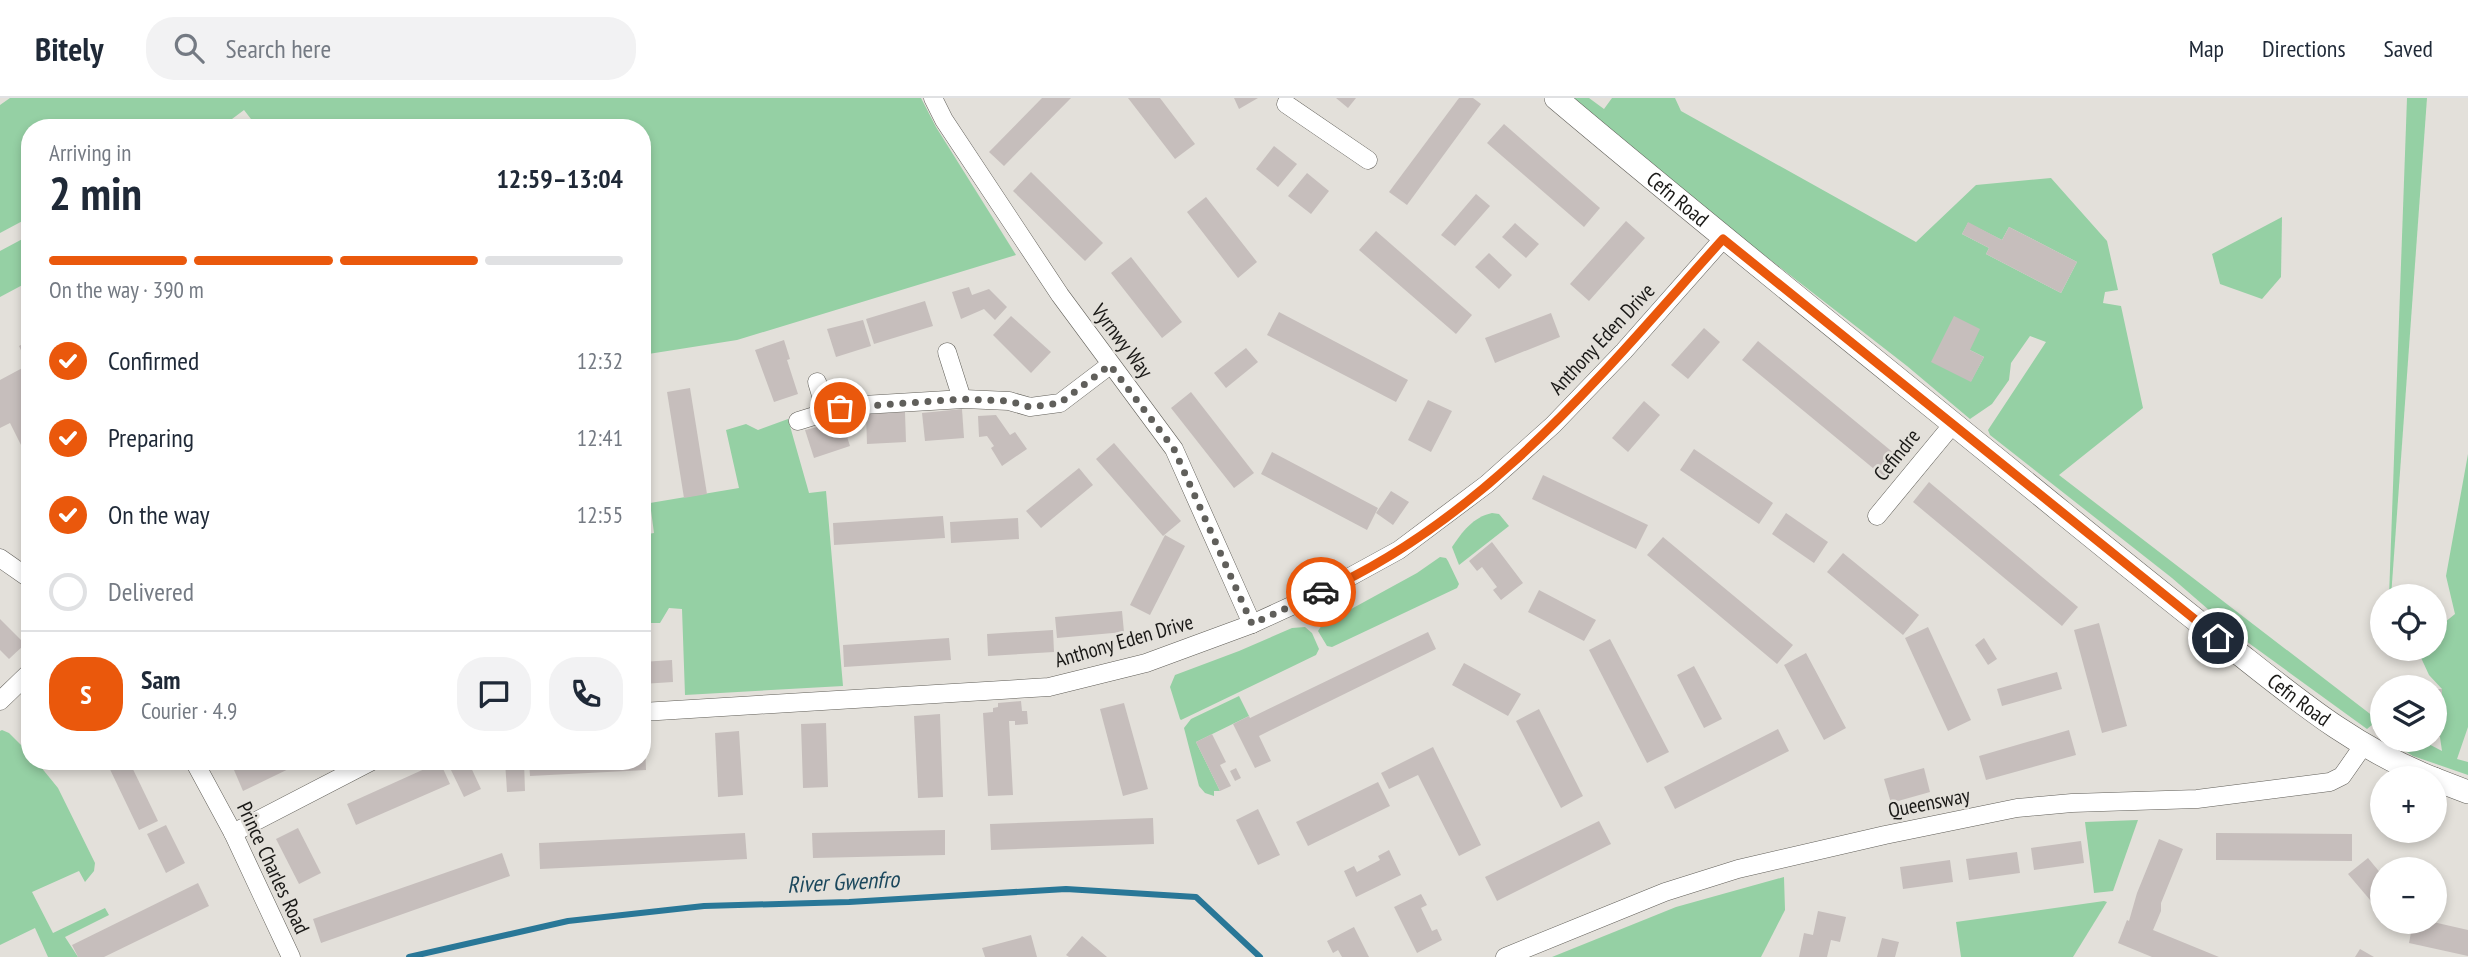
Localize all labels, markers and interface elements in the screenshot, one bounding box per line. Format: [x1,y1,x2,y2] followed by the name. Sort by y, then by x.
[146,17,636,80] search box
[35,27,104,70] text: Bitely
[170,29,208,67] icon: search
[226,32,331,65] text: Search here
[2189,33,2224,64] text: Map
[2262,33,2346,64] text: Directions
[2384,33,2433,64] text: Saved
[49,138,131,167] text: Arriving in
[496,162,623,195] text: 12:59–13:04
[49,163,142,223] text: 2 min
[1641,165,1714,232] street label: Cefn Road
[49,275,204,304] text: On the way · 390 m
[1543,277,1660,400] street label: Anthony Eden Drive
[1085,297,1159,383] street label: Vyrnwy Way
[49,342,87,380] icon: check
[108,344,199,377] text: Confirmed
[577,346,623,375] text: 12:32
[810,378,870,438] pin
[821,389,859,427] icon: bag
[49,419,87,457] icon: check
[108,421,194,454] text: Preparing
[577,423,623,452] text: 12:41
[1867,423,1926,486] street label: Cefindre
[49,496,87,534] icon: check
[108,498,210,531] text: On the way
[577,500,623,529] text: 12:55
[1286,557,1356,627] courier
[1302,573,1340,611] icon: car
[108,575,194,608] text: Delivered
[2370,584,2447,934] map controls
[2370,584,2447,661] button: locate
[1052,608,1196,673] street label: Anthony Eden Drive
[2188,608,2248,668] pin
[2199,619,2237,657] icon: home
[457,657,531,731] button: chat
[549,657,623,731] button: phone
[141,663,180,696] text: Sam
[2262,667,2336,732] street label: Cefn Road
[2370,675,2447,752] button: layers
[80,678,92,711] text: S
[141,696,237,725] text: Courier · 4.9
[2370,766,2447,843] button: +
[1886,781,1972,824] street label: Queensway
[231,797,316,938] street label: Prince Charles Road
[2370,857,2447,934] button: −
[786,864,902,899] water label: River Gwenfro

